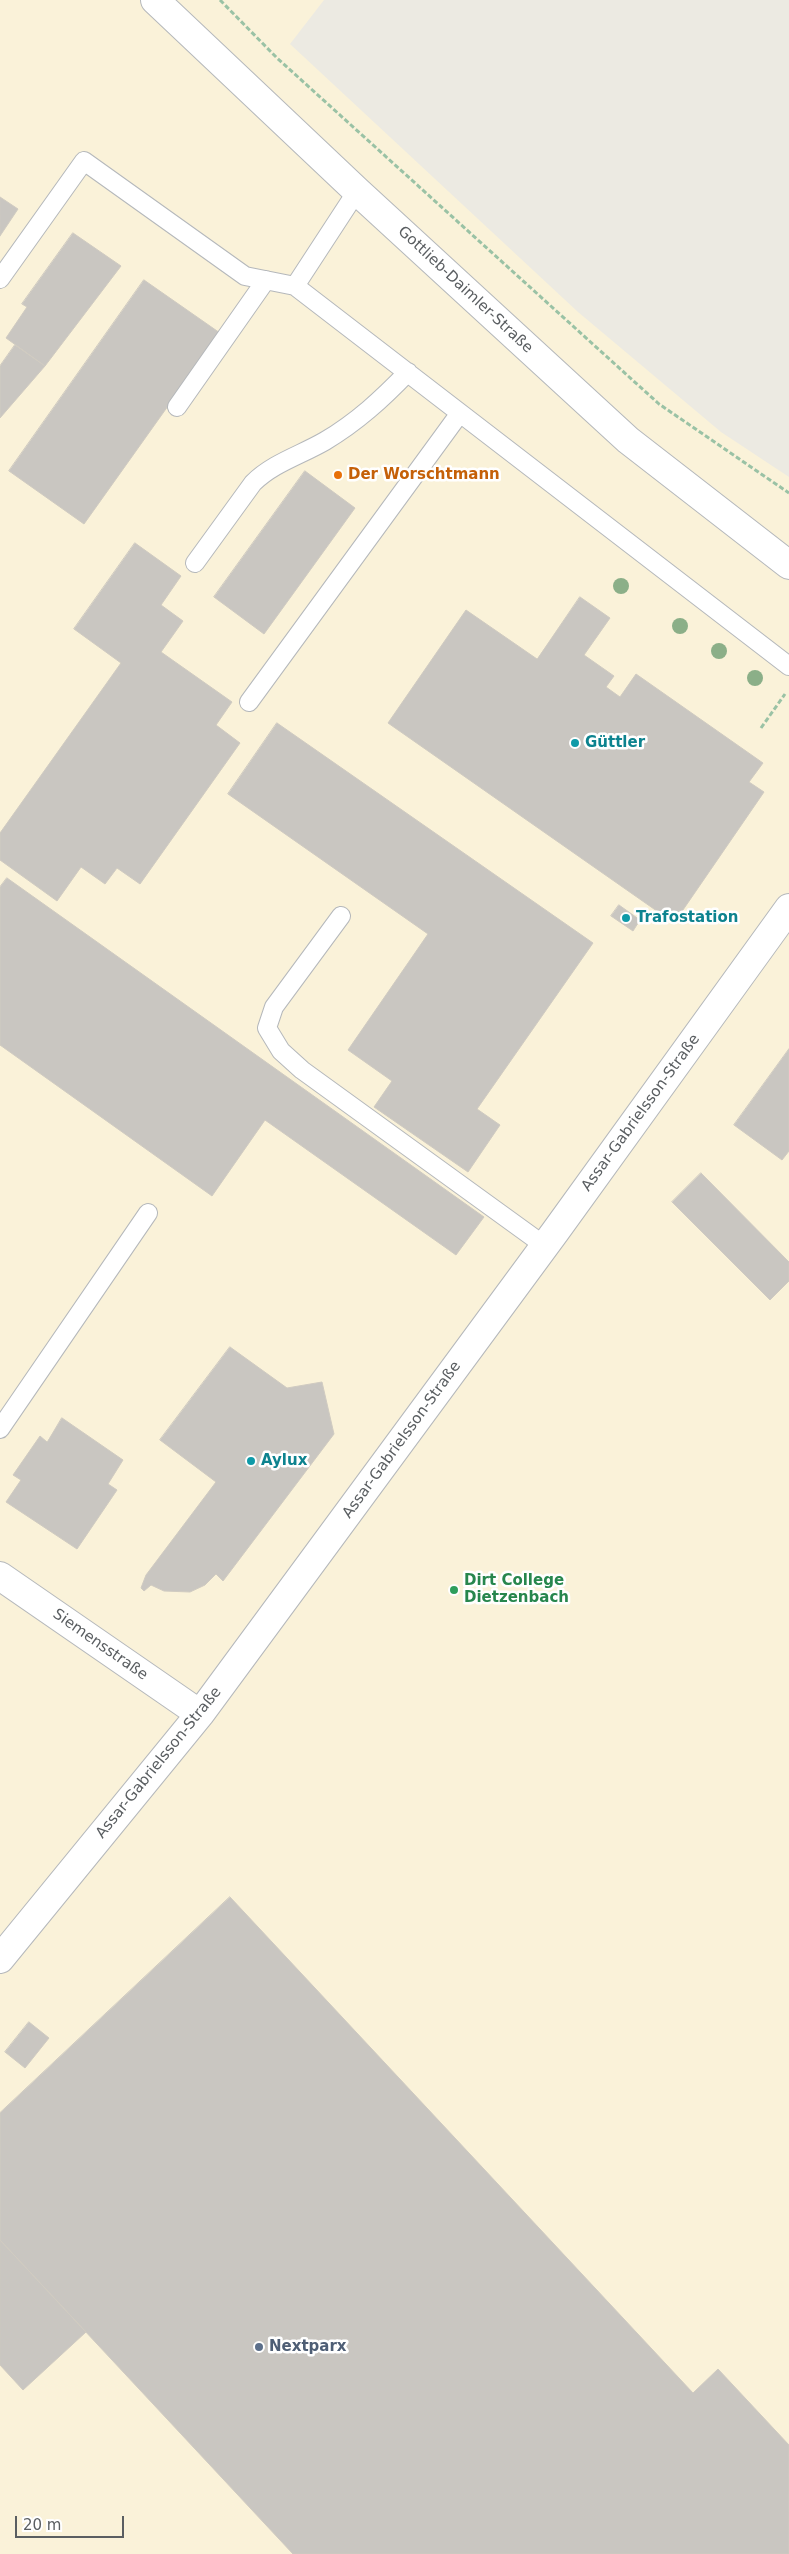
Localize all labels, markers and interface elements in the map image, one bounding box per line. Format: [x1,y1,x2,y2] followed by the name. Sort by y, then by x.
[394,223,536,357] street label: Gottlieb-Daimler-Straße
[348,466,500,484] place label: Der Worschtmann
[332,469,344,481] marker: Der Worschtmann
[585,734,645,752] place label: Güttler
[569,737,581,749] marker: Güttler
[636,909,738,927] place label: Trafostation
[620,912,632,924] marker: Trafostation
[578,1031,704,1195] street label: Assar-Gabrielsson-Straße
[339,1358,465,1522] street label: Assar-Gabrielsson-Straße
[261,1452,307,1470] place label: Aylux
[245,1455,257,1467] marker: Aylux
[464,1572,569,1607] place label: Dirt College Dietzenbach
[448,1584,460,1596] marker: Dirt College Dietzenbach
[49,1606,151,1684] street label: Siemensstraße
[92,1684,226,1842] street label: Assar-Gabrielsson-Straße
[269,2338,347,2356] place label: Nextparx
[253,2341,265,2353] marker: Nextparx
[18,2506,126,2538] scale bar
[23,2516,61,2534] text: 20 m

